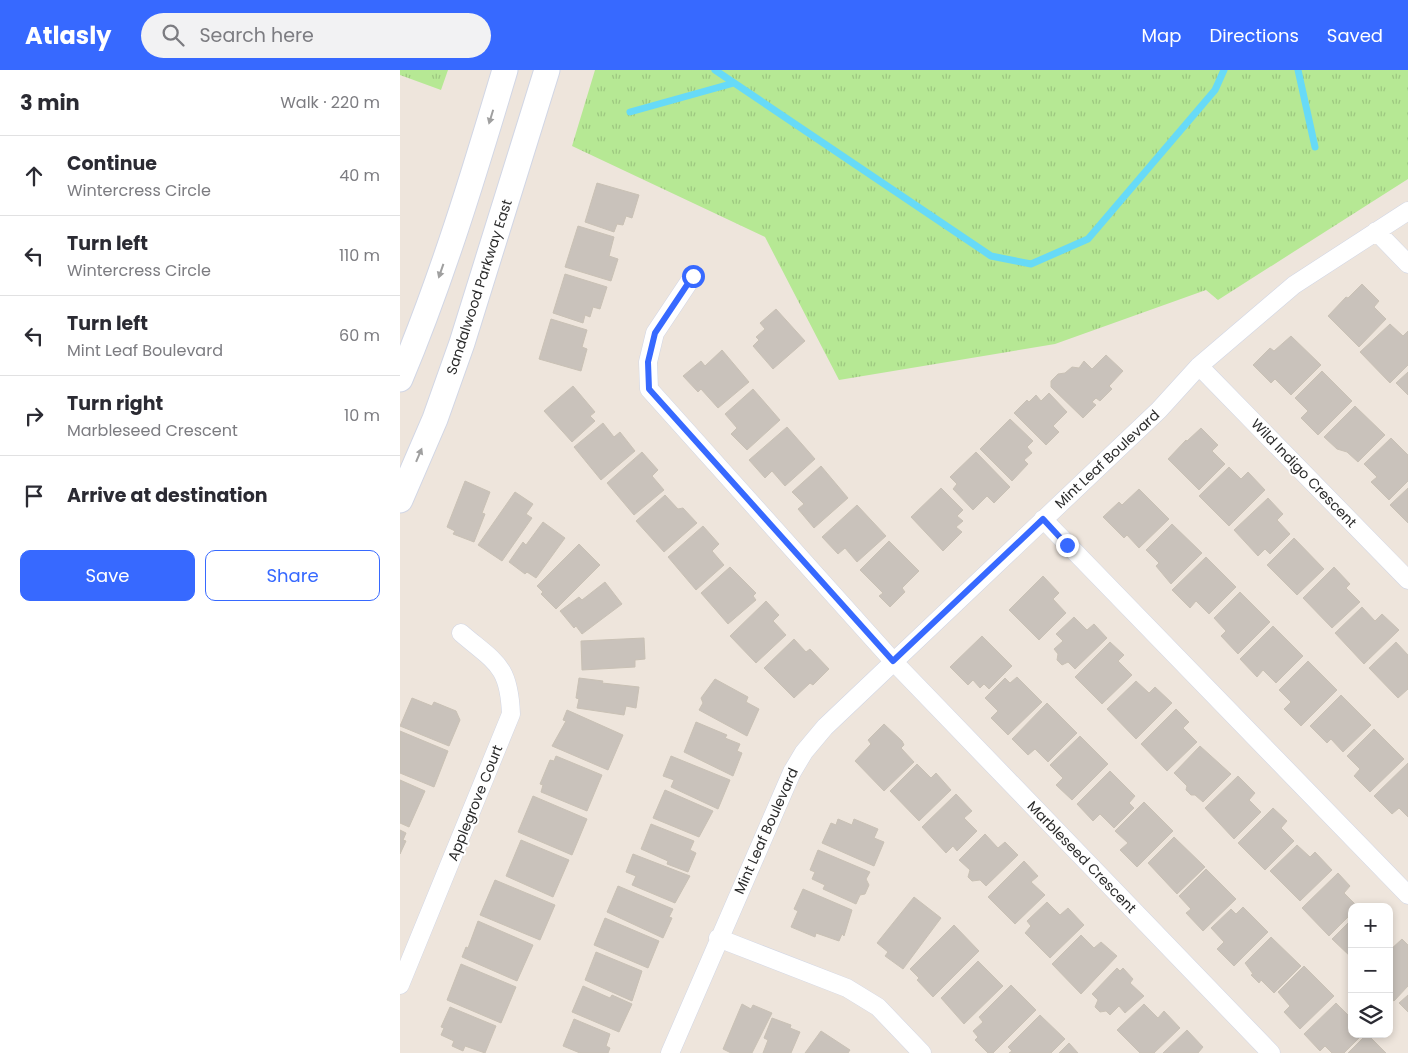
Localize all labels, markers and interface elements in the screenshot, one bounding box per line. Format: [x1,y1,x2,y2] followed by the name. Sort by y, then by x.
[141,13,491,58] search box
[25,19,111,52] text: Atlasly
[159,21,187,49] icon: search
[199,22,314,49] text: Search here
[1142,23,1181,48] text: Map
[1209,23,1299,48] text: Directions
[1327,23,1383,48] text: Saved
[20,88,80,117] text: 3 min
[280,91,380,114] text: Walk · 220 m
[487,109,495,124] one-way arrow
[67,150,157,177] text: Continue
[20,162,48,190] icon: ahead
[339,164,380,187] text: 40 m
[67,179,211,202] text: Wintercress Circle
[441,197,517,377] street label: Sandalwood Parkway East
[67,230,148,257] text: Turn left
[20,242,48,270] icon: left
[339,244,380,267] text: 110 m
[67,259,211,282] text: Wintercress Circle
[437,264,444,279] one-way arrow
[682,265,705,288] route start
[67,310,148,337] text: Turn left
[20,322,48,350] icon: left
[339,324,380,347] text: 60 m
[67,339,223,362] text: Mint Leaf Boulevard
[67,390,163,417] text: Turn right
[20,402,48,430] icon: right
[344,404,380,427] text: 10 m
[1050,405,1164,513] street label: Mint Leaf Boulevard
[1247,414,1361,532] street label: Wild Indigo Crescent
[67,419,238,442] text: Marbleseed Crescent
[415,447,423,462] one-way arrow
[20,482,48,510] icon: arrive
[67,482,268,509] text: Arrive at destination
[1056,534,1079,557] route end
[20,550,195,601] button: Save
[205,550,380,601] button: Share
[443,742,507,864] street label: Applegrove Court
[729,765,803,897] street label: Mint Leaf Boulevard
[1023,796,1141,918] street label: Marbleseed Crescent
[1348,903,1393,1038] map controls
[1348,903,1393,948] button: +
[1348,948,1393,993] button: −
[1348,993,1393,1038] button: layers

